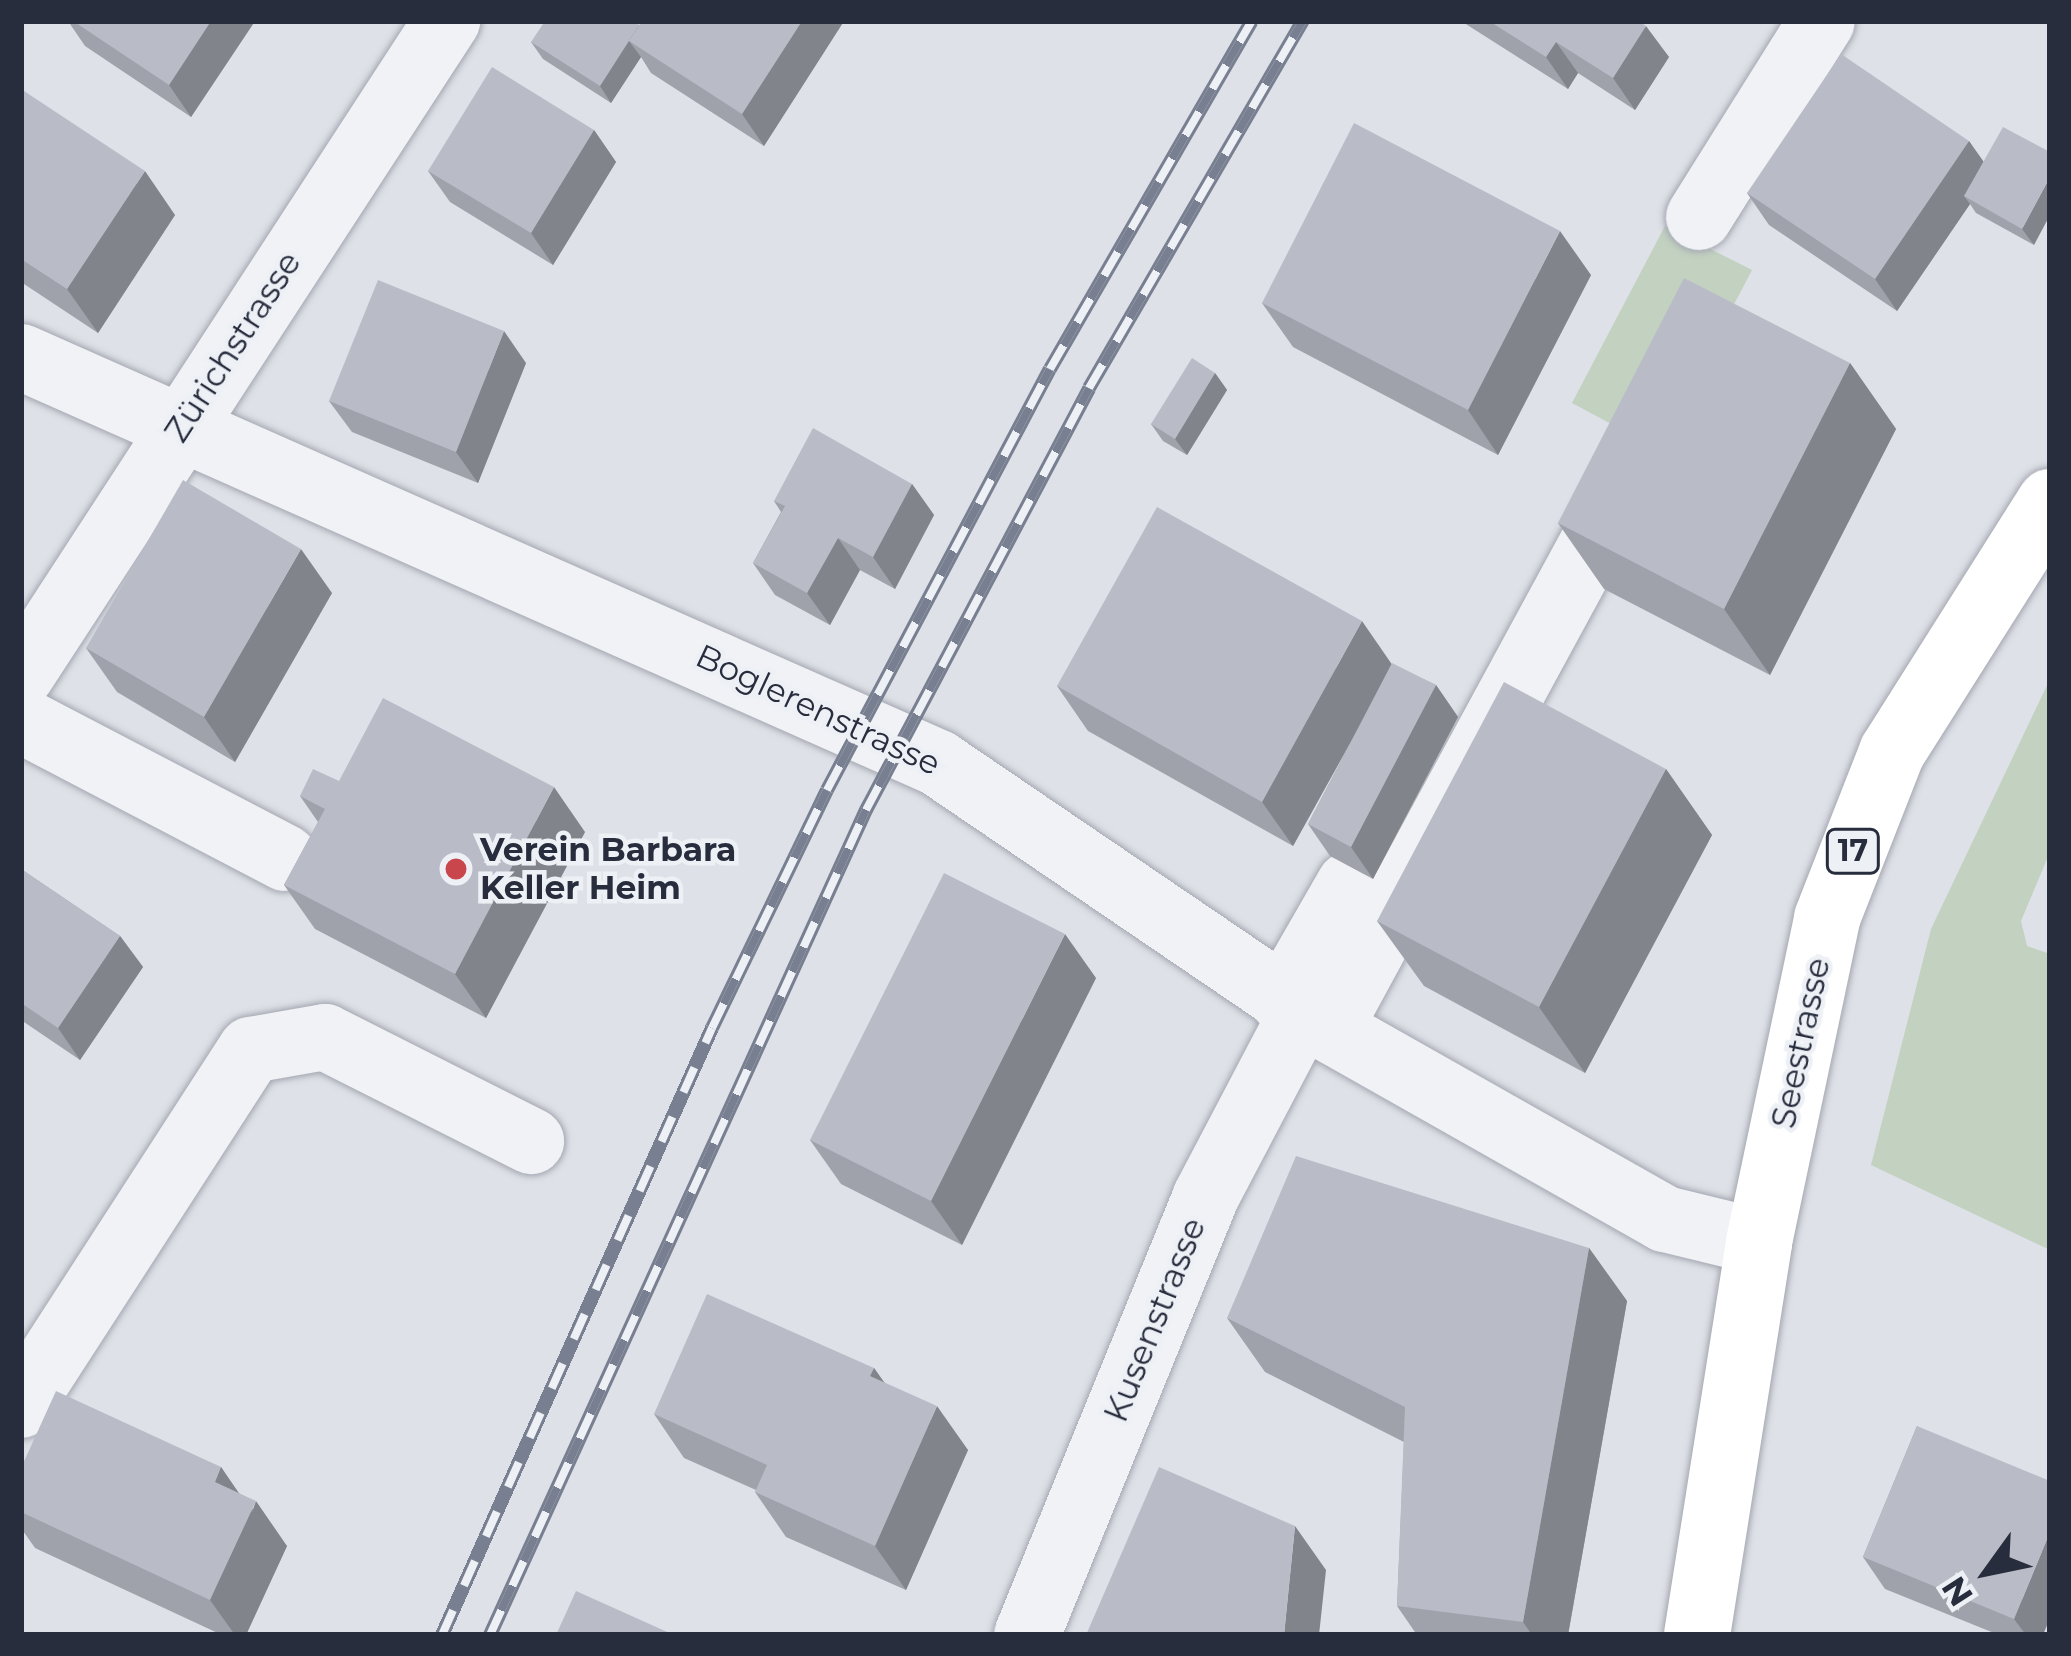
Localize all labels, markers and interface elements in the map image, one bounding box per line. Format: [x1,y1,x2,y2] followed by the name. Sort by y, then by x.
[157,244,309,450] street label: Zürichstrasse
[690,636,946,784] street label: Boglerenstrasse
[1823,827,1883,875] road number: 17
[480,830,736,908] place label: Verein Barbara Keller Heim
[443,856,469,882] marker: Verein Barbara Keller Heim
[1764,954,1838,1132] street label: Seestrasse
[1096,1212,1214,1428] street label: Kusenstrasse
[1927,1512,2047,1632] north arrow
[1933,1570,1981,1614] text: N

